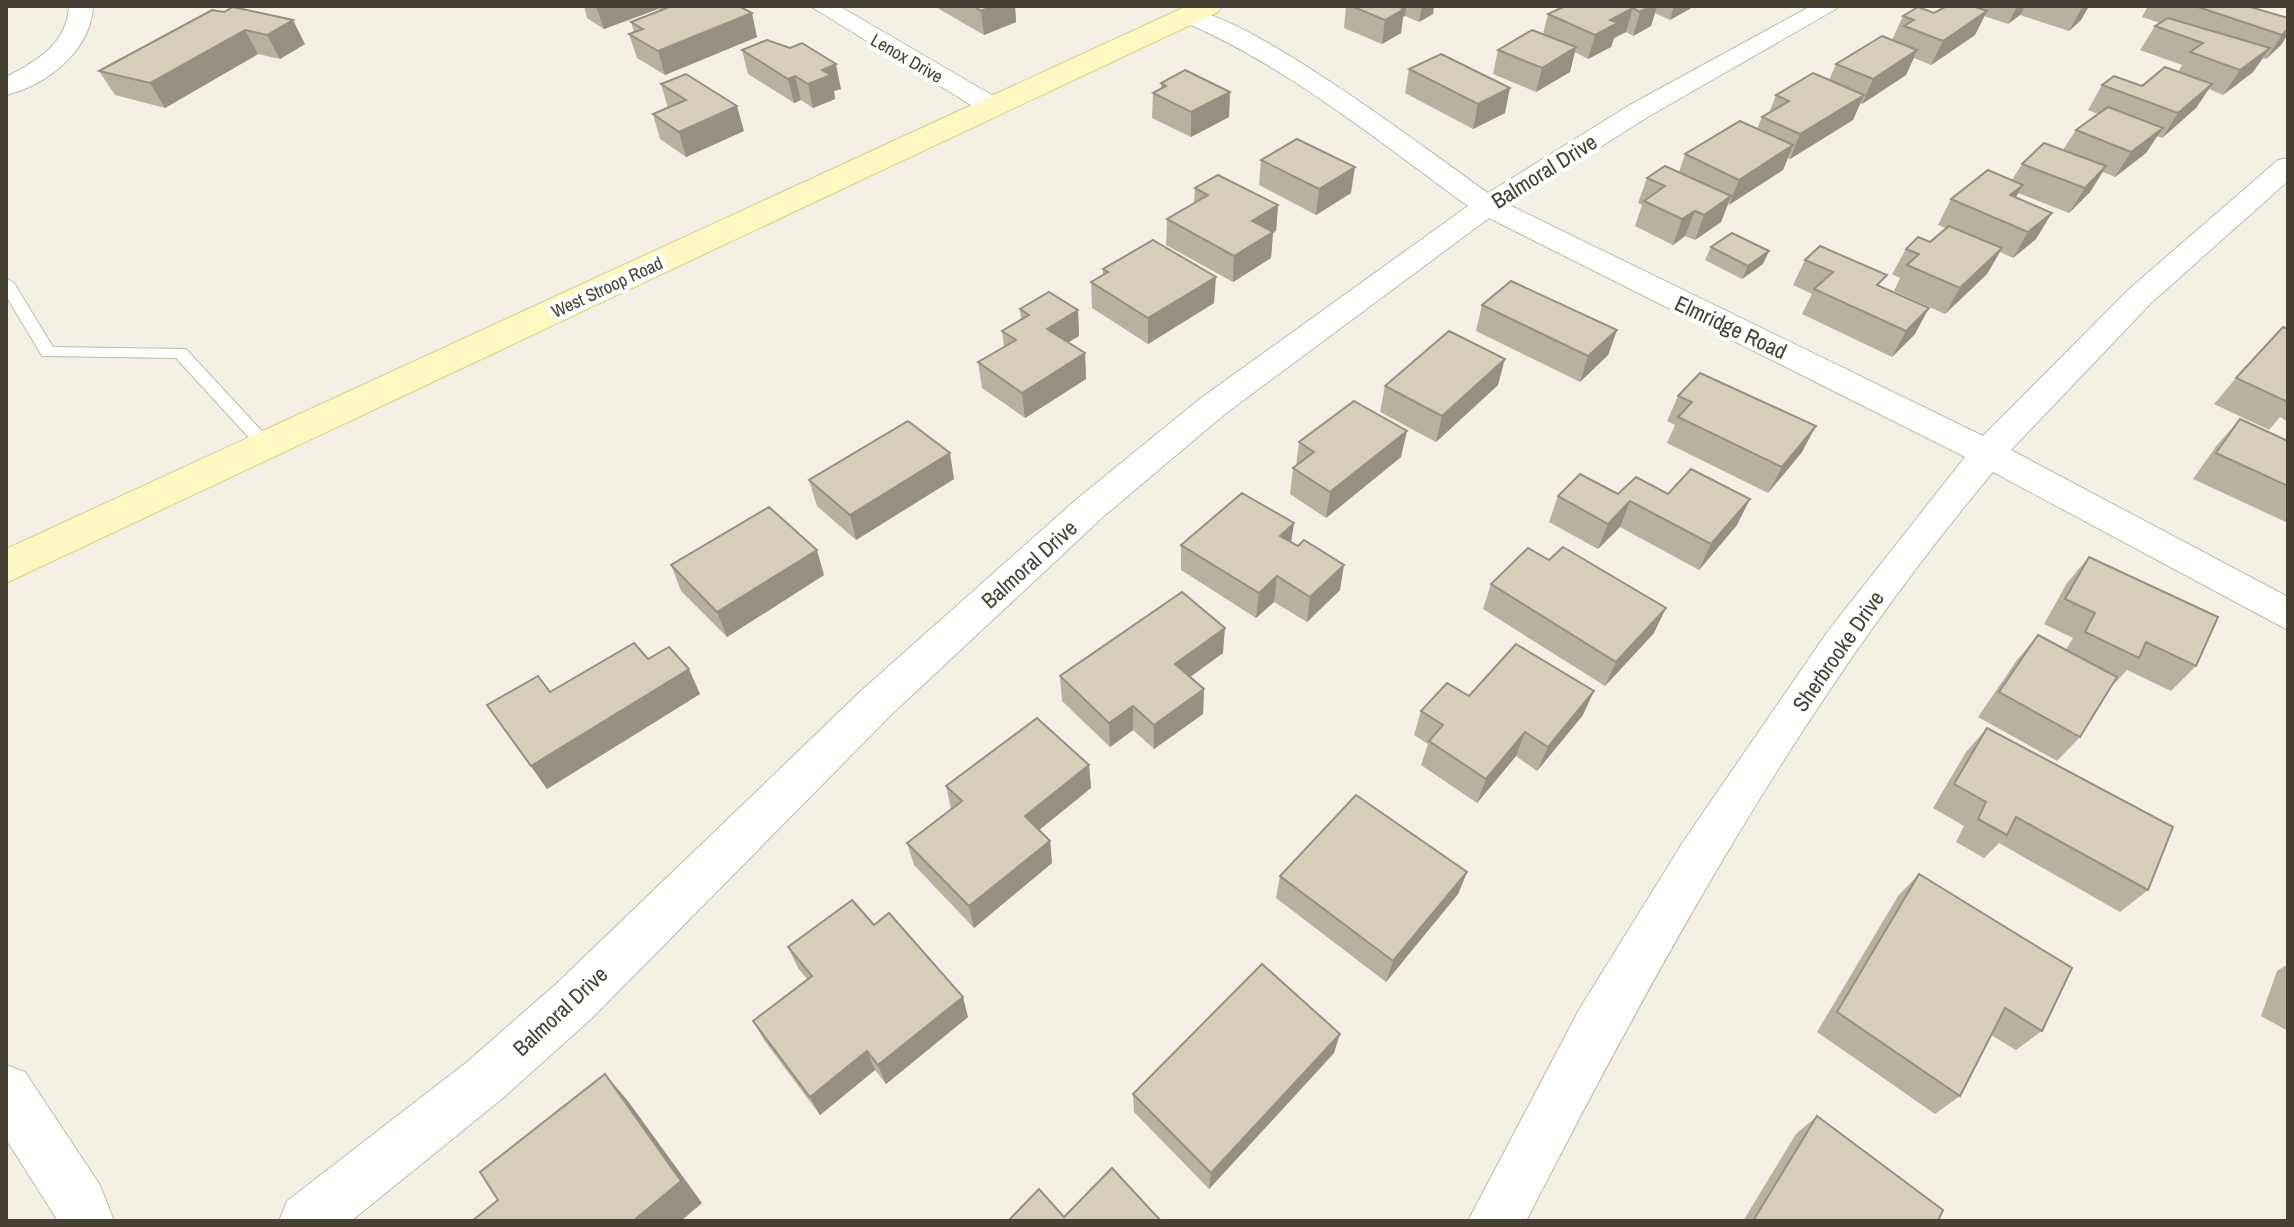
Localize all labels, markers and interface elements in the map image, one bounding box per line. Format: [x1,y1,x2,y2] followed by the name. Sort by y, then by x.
[866,27,948,89] street label: Lenox Drive
[1485,127,1603,215] street label: Balmoral Drive
[547,250,667,324] street label: West Stroop Road
[1670,288,1792,366] street label: Elmridge Road
[975,513,1083,615] street label: Balmoral Drive
[1785,584,1891,718] street label: Sherbrooke Drive
[506,959,614,1063] street label: Balmoral Drive

